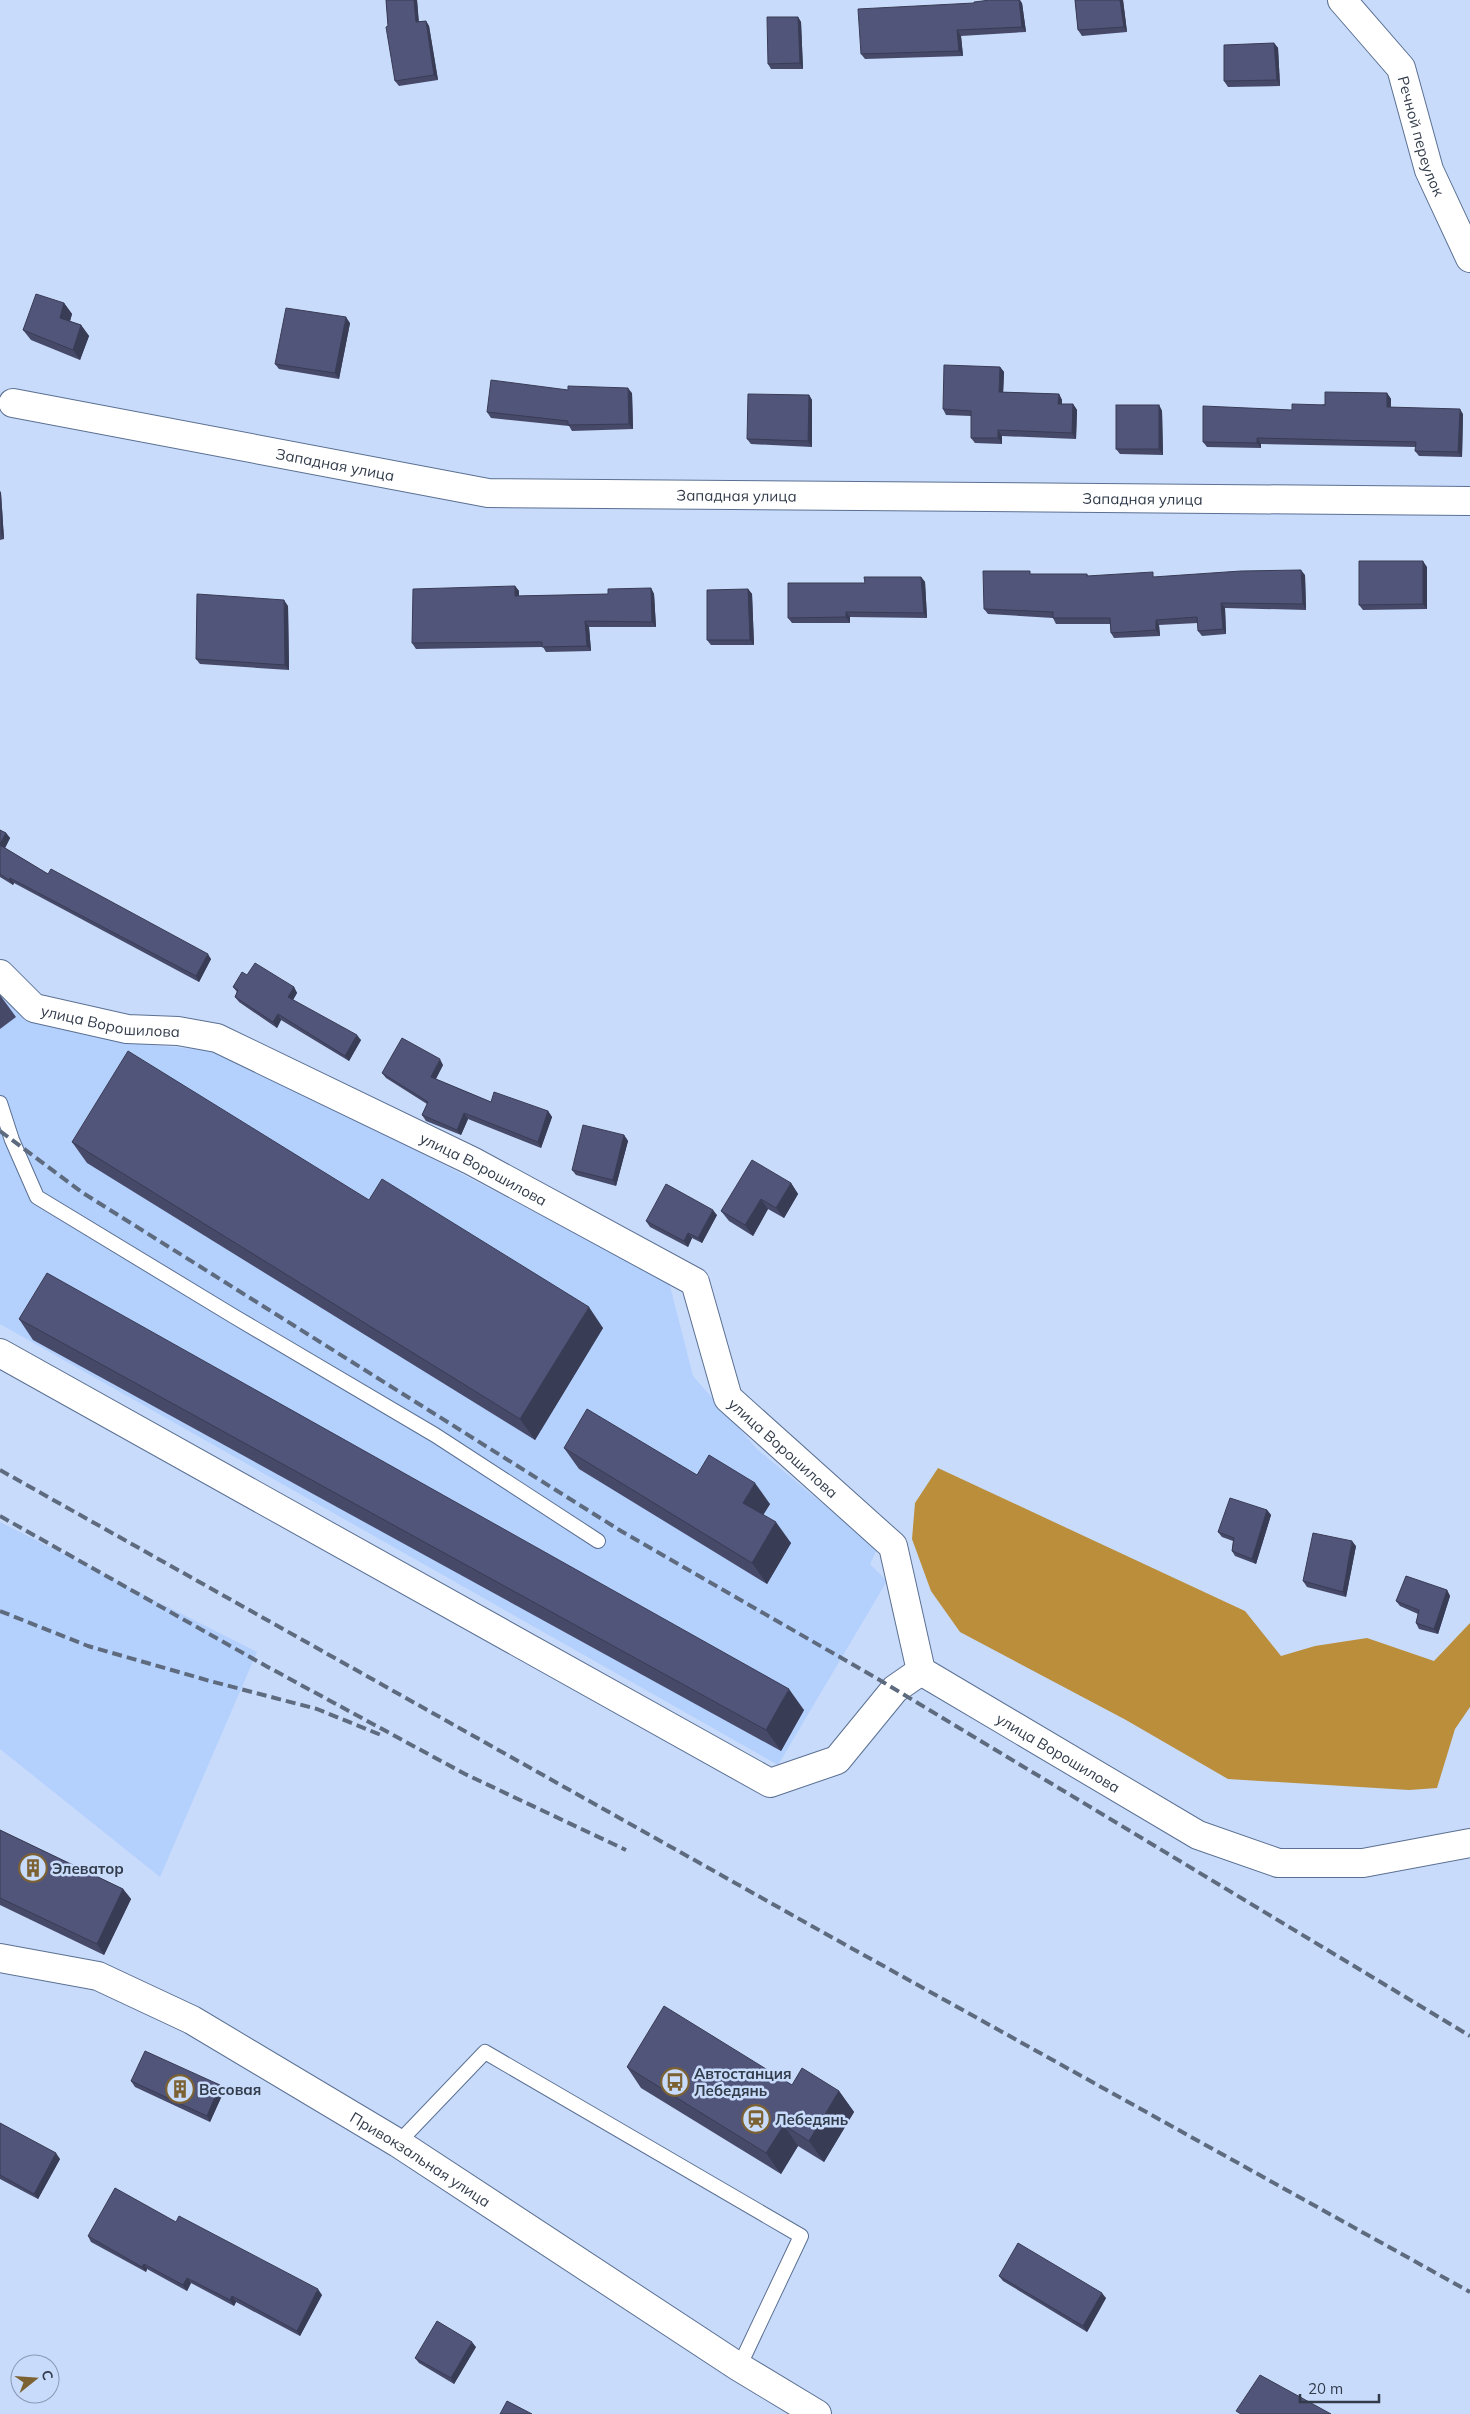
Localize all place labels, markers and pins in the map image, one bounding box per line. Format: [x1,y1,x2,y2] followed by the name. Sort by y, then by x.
[18,1853,48,1883] building icon: Элеватор
[52,1859,124,1878] place label: Элеватор
[694,2064,791,2100] place label: Автостанция Лебедянь
[660,2067,690,2097] bus stop icon: Автостанция Лебедянь
[165,2074,195,2104] building icon: Весовая
[199,2080,261,2099] place label: Весовая
[741,2104,771,2134] station icon: Лебедянь
[775,2110,848,2129] place label: Лебедянь

